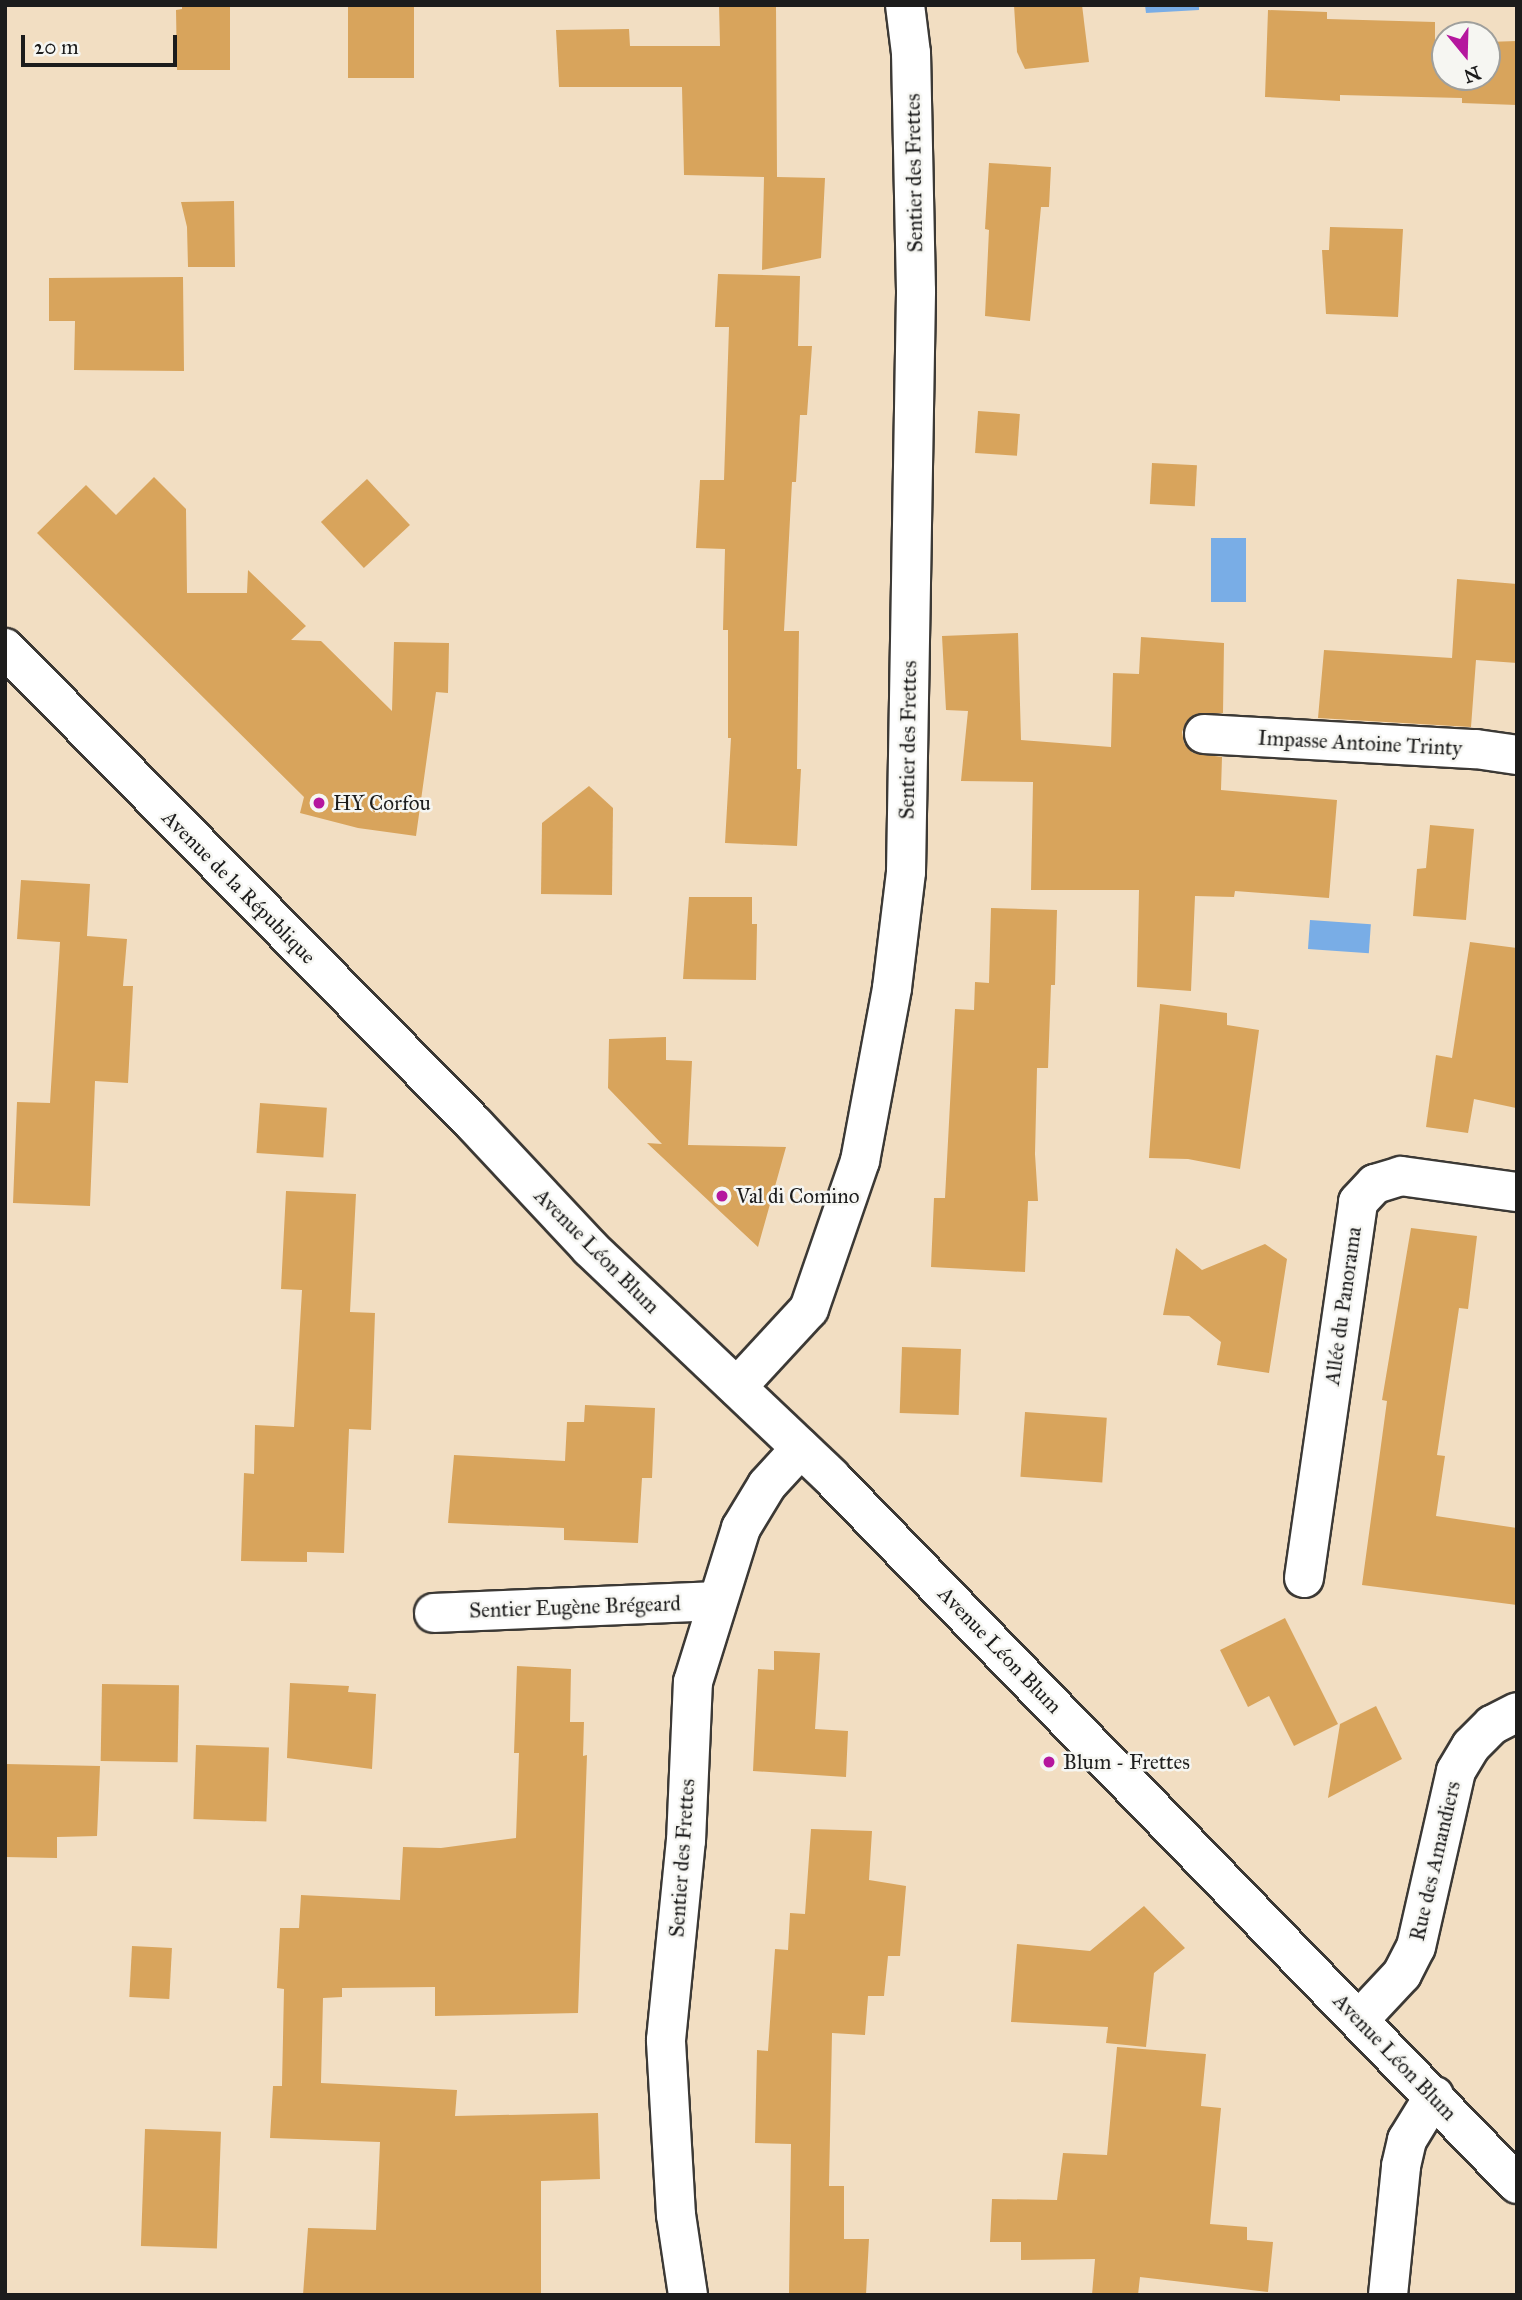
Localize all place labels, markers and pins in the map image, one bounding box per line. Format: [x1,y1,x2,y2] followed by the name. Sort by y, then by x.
[333,790,431,816] place label: HY Corfou
[311,795,327,811] marker: HY Corfou
[736,1183,859,1209] place label: Val di Comino
[714,1188,730,1204] marker: Val di Comino
[1063,1749,1190,1775] place label: Blum - Frettes
[1041,1754,1057,1770] marker: Blum - Frettes

